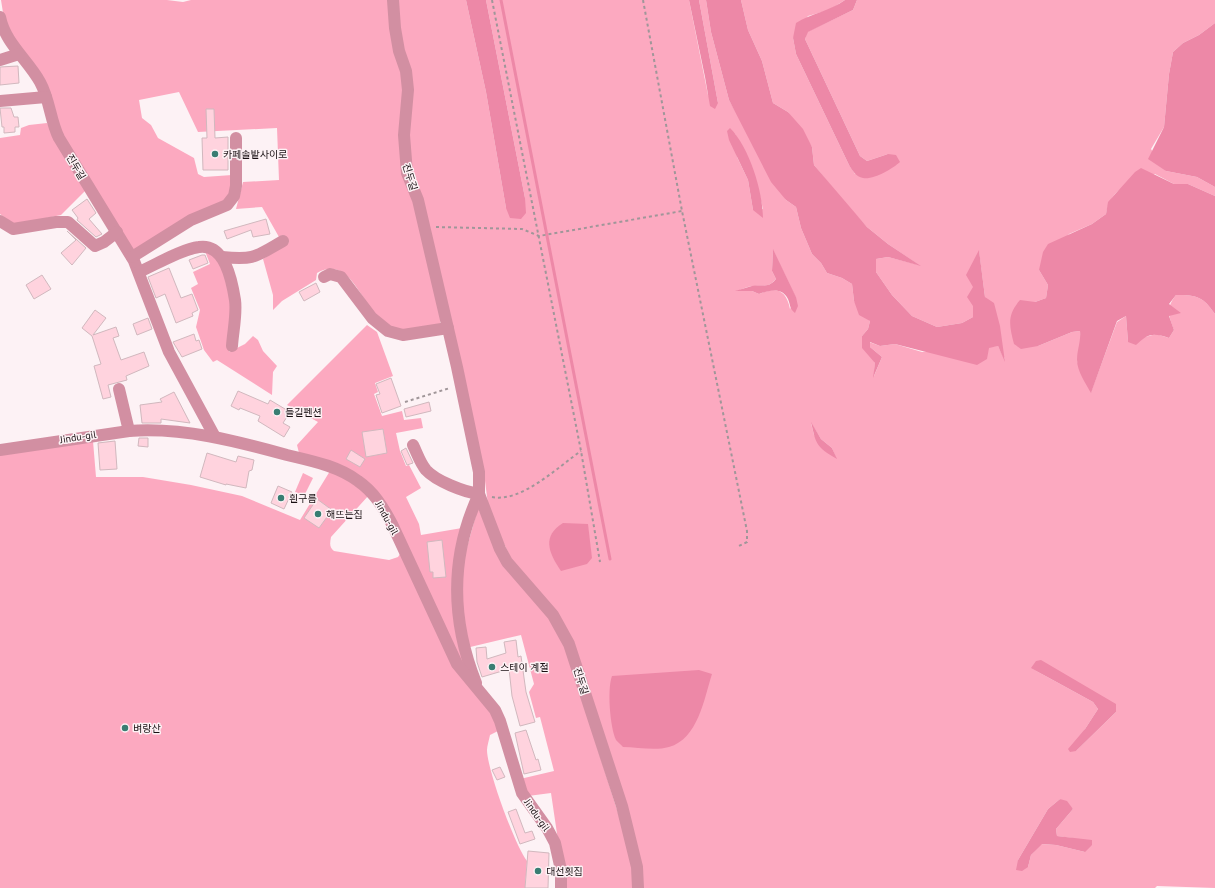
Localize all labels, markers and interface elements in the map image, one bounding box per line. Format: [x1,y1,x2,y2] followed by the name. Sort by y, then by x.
[223,148,287,161] place label: 카페솔밭사이로
[210,149,220,159] marker: 카페솔밭사이로
[63,152,89,182] street label: 진두길
[400,162,420,192] street label: 진두길
[285,406,322,419] place label: 들길펜션
[272,407,282,417] marker: 들길펜션
[58,428,97,446] street label: Jindu-gil
[289,492,317,505] place label: 흰구름
[276,493,286,503] marker: 흰구름
[372,498,402,537] street label: Jindu-gil
[326,508,363,521] place label: 해뜨는집
[313,509,323,519] marker: 해뜨는집
[500,661,549,674] place label: 스테이 계절
[487,662,497,672] marker: 스테이 계절
[571,666,591,696] street label: 진두길
[133,722,161,735] place label: 벼랑산
[120,723,130,733] marker: 벼랑산
[521,796,553,834] street label: Jindu-gil
[546,865,583,878] place label: 대선횟집
[533,866,543,876] marker: 대선횟집

